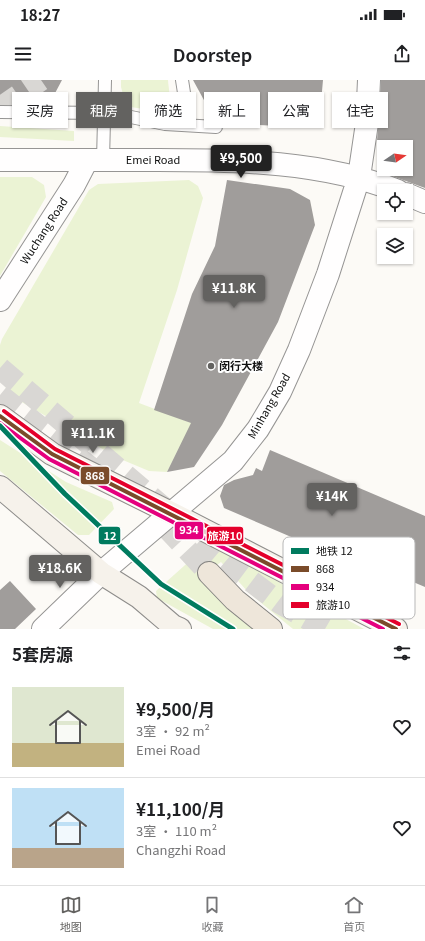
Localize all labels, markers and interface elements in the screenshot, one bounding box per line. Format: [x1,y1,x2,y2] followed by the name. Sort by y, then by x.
[20,4,60,25] text: 18:27
[173,41,252,67] text: Doorstep
[12,43,34,65] icon: menu
[391,43,413,65] icon: share
[12,92,68,128] chip: 买房
[76,92,132,128] chip: 租房
[140,92,196,128] chip: 筛选
[204,92,260,128] chip: 新上
[268,92,324,128] chip: 公寓
[332,92,388,128] chip: 住宅
[377,140,413,176] north arrow
[377,140,413,264] map controls
[208,145,274,179] pin: ¥9,500
[220,148,262,167] text: ¥9,500
[126,151,180,167] street label: Emei Road
[377,184,413,220] button: locate
[16,194,71,267] street label: Wuchang Road
[377,228,413,264] button: layers
[201,275,267,309] pin: ¥11.8K
[212,278,256,297] text: ¥11.8K
[219,357,263,373] place label: 闵行大楼
[206,361,216,371] marker: 闵行大楼
[243,370,293,441] street label: Minhang Road
[60,420,126,454] pin: ¥11.1K
[71,423,115,442] text: ¥11.1K
[80,466,110,485] line badge: 868
[85,467,105,483] text: 868
[308,483,356,517] pin: ¥14K
[316,486,348,505] text: ¥14K
[174,521,204,540] line badge: 934
[179,521,199,537] text: 934
[98,526,121,545] line badge: 12
[206,526,244,545] line badge: 旅游10
[104,527,116,543] text: 12
[208,527,242,543] text: 旅游10
[283,537,415,619] legend
[316,542,353,558] text: 地铁 12
[27,555,93,589] pin: ¥18.6K
[38,558,82,577] text: ¥18.6K
[316,560,334,576] text: 868
[316,578,334,594] text: 934
[316,596,350,612] text: 旅游10
[12,641,73,666] text: 5套房源
[391,642,413,664] icon: filters
[136,696,215,721] text: ¥9,500/月
[44,703,92,751] icon: home
[391,716,413,738] icon: heart
[136,721,210,740] text: 3室 · 92 m²
[136,740,200,759] text: Emei Road
[136,796,225,821] text: ¥11,100/月
[44,804,92,852] icon: home
[391,817,413,839] icon: heart
[136,821,217,840] text: 3室 · 110 m²
[136,840,226,859] text: Changzhi Road
[60,894,82,934] tab: 地图
[201,894,223,934] tab: 收藏
[343,894,365,934] tab: 首页

